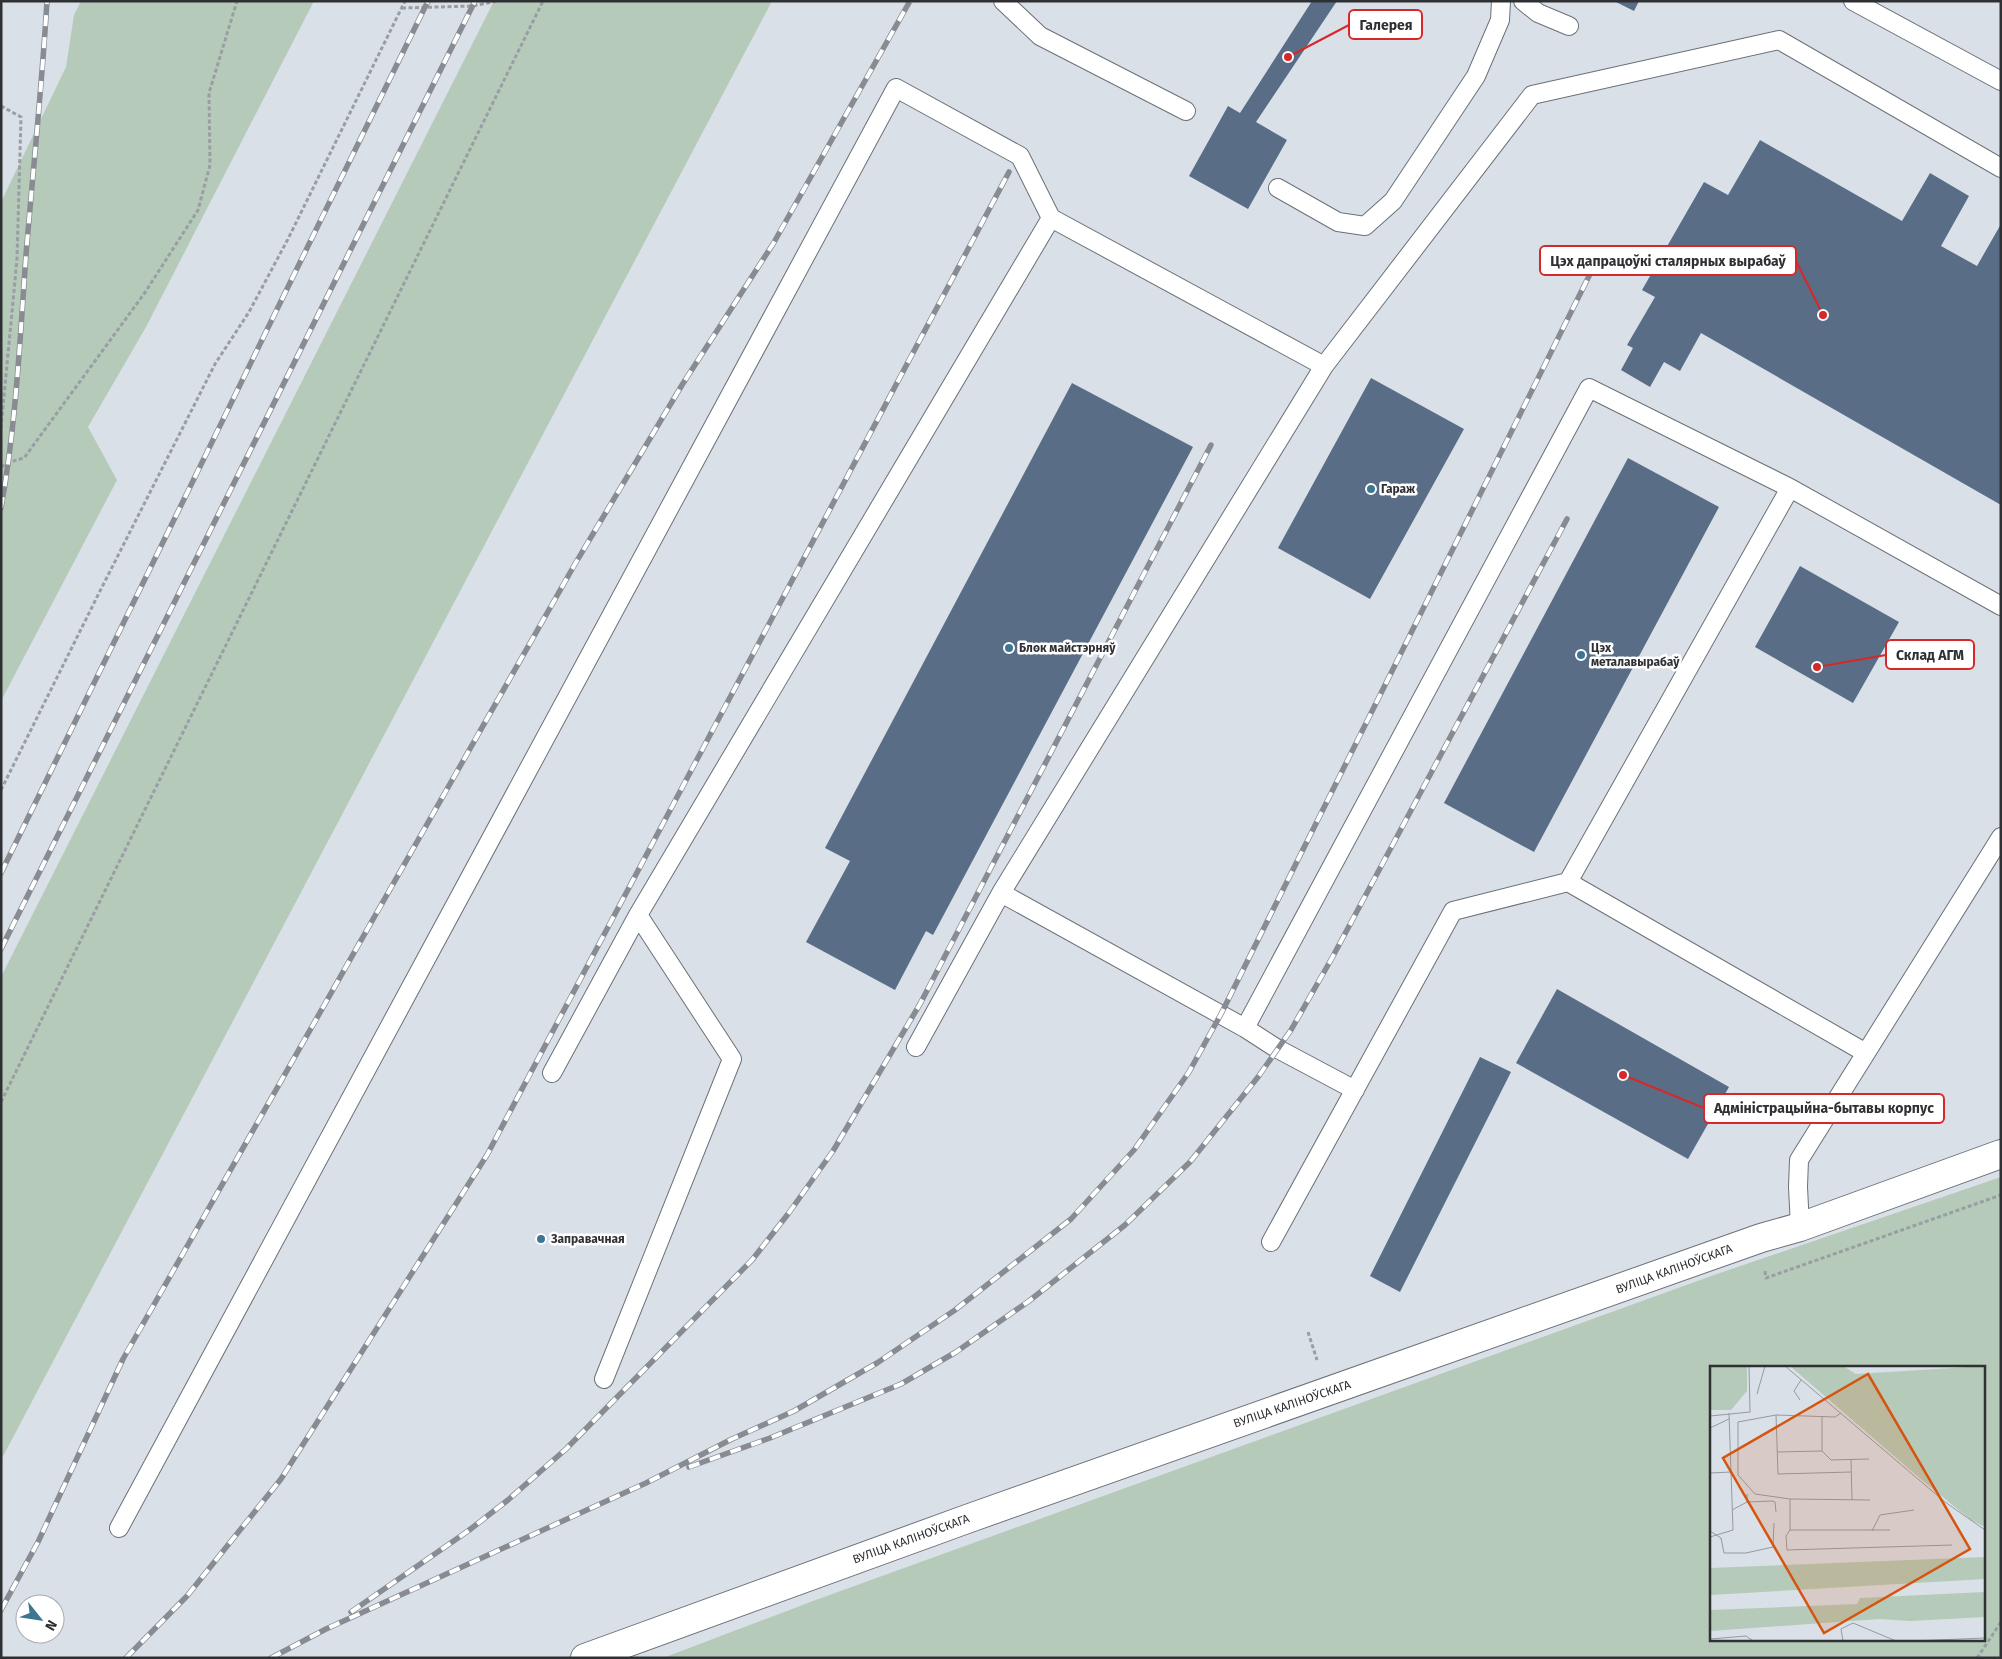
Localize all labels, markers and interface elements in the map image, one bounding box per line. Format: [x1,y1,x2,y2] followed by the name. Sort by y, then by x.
[1349,10,1422,39] callout: Галерея
[1360,17,1412,34] text: Галерея
[1540,246,1796,275] callout: Цэх дапрацоўкі сталярных вырабаў
[1550,253,1786,270] text: Цэх дапрацоўкі сталярных вырабаў
[1381,482,1416,496] place label: Гараж
[1365,483,1377,495] marker: Гараж
[1886,640,1974,669] callout: Склад АГМ
[1019,641,1116,655] place label: Блок майстэрняў
[1591,641,1680,669] place label: Цэх металавырабаў
[1003,642,1015,654] marker: Блок майстэрняў
[1896,647,1964,664] text: Склад АГМ
[1575,649,1587,661] marker: Цэх металавырабаў
[1704,1094,1944,1123] callout: Адміністрацыйна-бытавы корпус
[1713,1100,1934,1117] text: Адміністрацыйна-бытавы корпус
[550,1232,625,1246] place label: Заправачная
[535,1233,547,1245] marker: Заправачная
[1613,1240,1734,1297] street label: ВУЛІЦА КАЛІНОЎСКАГА
[1710,1366,1984,1642] inset map
[1231,1376,1353,1431] street label: ВУЛІЦА КАЛІНОЎСКАГА
[850,1510,971,1567] street label: ВУЛІЦА КАЛІНОЎСКАГА
[15,1594,65,1644] north arrow
[41,1617,61,1634] text: N

